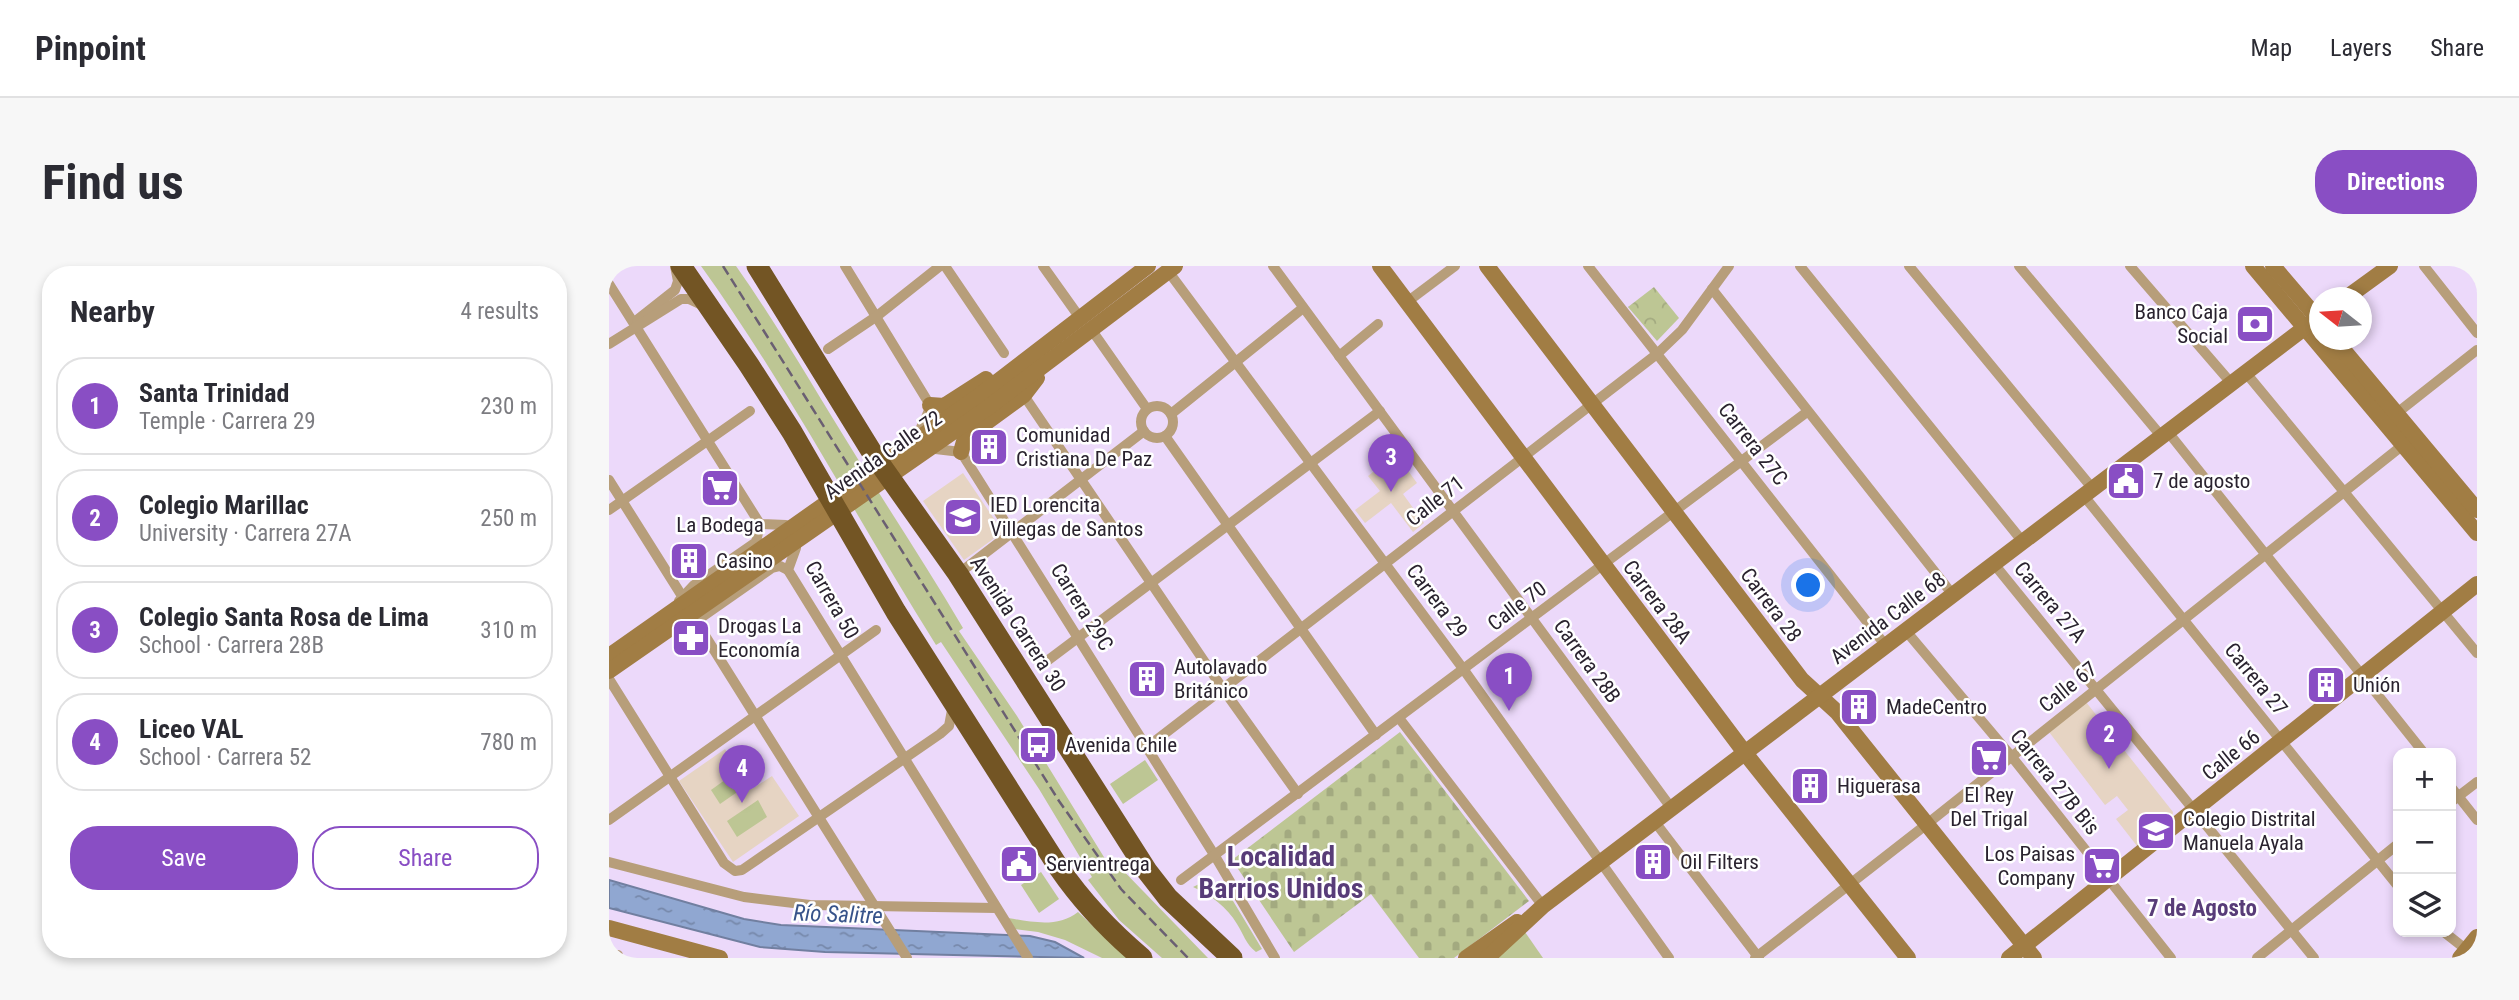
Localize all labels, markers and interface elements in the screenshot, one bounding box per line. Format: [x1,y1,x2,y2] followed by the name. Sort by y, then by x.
[35,29,146,68] text: Pinpoint
[2251,34,2292,62] text: Map
[2330,34,2392,62] text: Layers
[2430,34,2484,62] text: Share
[2315,150,2477,214] button: Directions
[42,154,184,211] text: Find us
[2309,287,2372,350] north arrow
[70,294,155,329] text: Nearby
[461,298,539,325] text: 4 results
[2135,300,2228,348] place label: Banco Caja Social
[2234,303,2276,345] bank icon: Banco Caja Social
[139,378,289,408] text: Santa Trinidad
[89,393,101,420] text: 1
[480,393,537,420] text: 230 m
[1713,398,1793,490] street label: Carrera 27C
[820,406,946,504] street label: Avenida Calle 72
[139,408,316,435] text: Temple · Carrera 29
[1016,423,1152,471] place label: Comunidad Cristiana De Paz
[968,426,1010,468] building icon: Comunidad Cristiana De Paz
[1368,434,1414,492] pin: 3
[2105,460,2147,502] public building icon: 7 de agosto
[699,467,741,509] supermarket icon: La Bodega
[2153,469,2250,493] place label: 7 de agosto
[1401,471,1469,531] street label: Calle 71
[139,490,309,520] text: Colegio Marillac
[990,493,1143,541] place label: IED Lorencita Villegas de Santos
[942,496,984,538] school or university icon: IED Lorencita Villegas de Santos
[89,505,101,532] text: 2
[480,505,537,532] text: 250 m
[676,513,764,537] place label: La Bodega
[139,520,352,547] text: University · Carrera 27A
[668,540,710,582] building icon: Casino
[716,549,773,573] place label: Casino
[965,552,1071,696] street label: Avenida Carrera 30
[1618,556,1696,648] street label: Carrera 28A
[800,557,864,643] street label: Carrera 50
[2009,557,2091,647] street label: Carrera 27A
[1046,559,1118,655] street label: Carrera 29C
[1402,559,1472,643] street label: Carrera 29
[1736,563,1806,647] street label: Carrera 28
[1826,567,1950,669] street label: Avenida Calle 68
[1791,568,1825,602] your location
[1483,576,1551,636] street label: Calle 70
[139,602,429,632] text: Colegio Santa Rosa de Lima
[718,614,802,662] place label: Drogas La Economía
[1549,615,1625,707] street label: Carrera 28B
[89,617,101,644] text: 3
[480,617,537,644] text: 310 m
[670,617,712,659] pharmacy icon: Drogas La Economía
[139,632,324,659] text: School · Carrera 28B
[2220,638,2292,720] street label: Carrera 27
[1486,653,1532,711] pin: 1
[1174,655,1267,703] place label: Autolavado Británico
[2034,657,2102,717] street label: Calle 67
[1126,658,1168,700] building icon: Autolavado Británico
[2305,664,2347,706] building icon: Unión
[2353,673,2401,697] place label: Unión
[1838,686,1880,728] building icon: MadeCentro
[1886,695,1987,719] place label: MadeCentro
[2086,711,2132,769] pin: 2
[139,714,243,744] text: Liceo VAL
[1017,724,1059,766] bus stop icon: Avenida Chile
[2005,725,2105,839] street label: Carrera 27B Bis
[2197,725,2265,785] street label: Calle 66
[89,729,101,756] text: 4
[480,729,537,756] text: 780 m
[1065,733,1177,757] place label: Avenida Chile
[1968,737,2010,779] supermarket icon: El Rey Del Trigal
[139,744,311,771] text: School · Carrera 52
[719,745,765,803] pin: 4
[2393,748,2456,937] map controls
[2393,748,2456,811] button: +
[1789,765,1831,807] building icon: Higuerasa
[1837,774,1921,798] place label: Higuerasa
[1950,783,2028,831] place label: El Rey Del Trigal
[2183,807,2316,855] place label: Colegio Distrital Manuela Ayala
[2135,810,2177,852] school or university icon: Colegio Distrital Manuela Ayala
[2393,811,2456,874] button: −
[70,826,298,890] button: Save
[312,826,539,890] button: Share
[1199,840,1363,905] district label: Localidad Barrios Unidos
[1632,841,1674,883] building icon: Oil Filters
[1984,842,2075,890] place label: Los Paisas Company
[998,843,1040,885] public building icon: Servientrega
[2081,845,2123,887] supermarket icon: Los Paisas Company
[1680,850,1759,874] place label: Oil Filters
[1046,852,1150,876] place label: Servientrega
[2393,874,2456,937] button: layers
[2147,895,2257,922] district label: 7 de Agosto
[793,899,883,930] water label: Río Salitre

